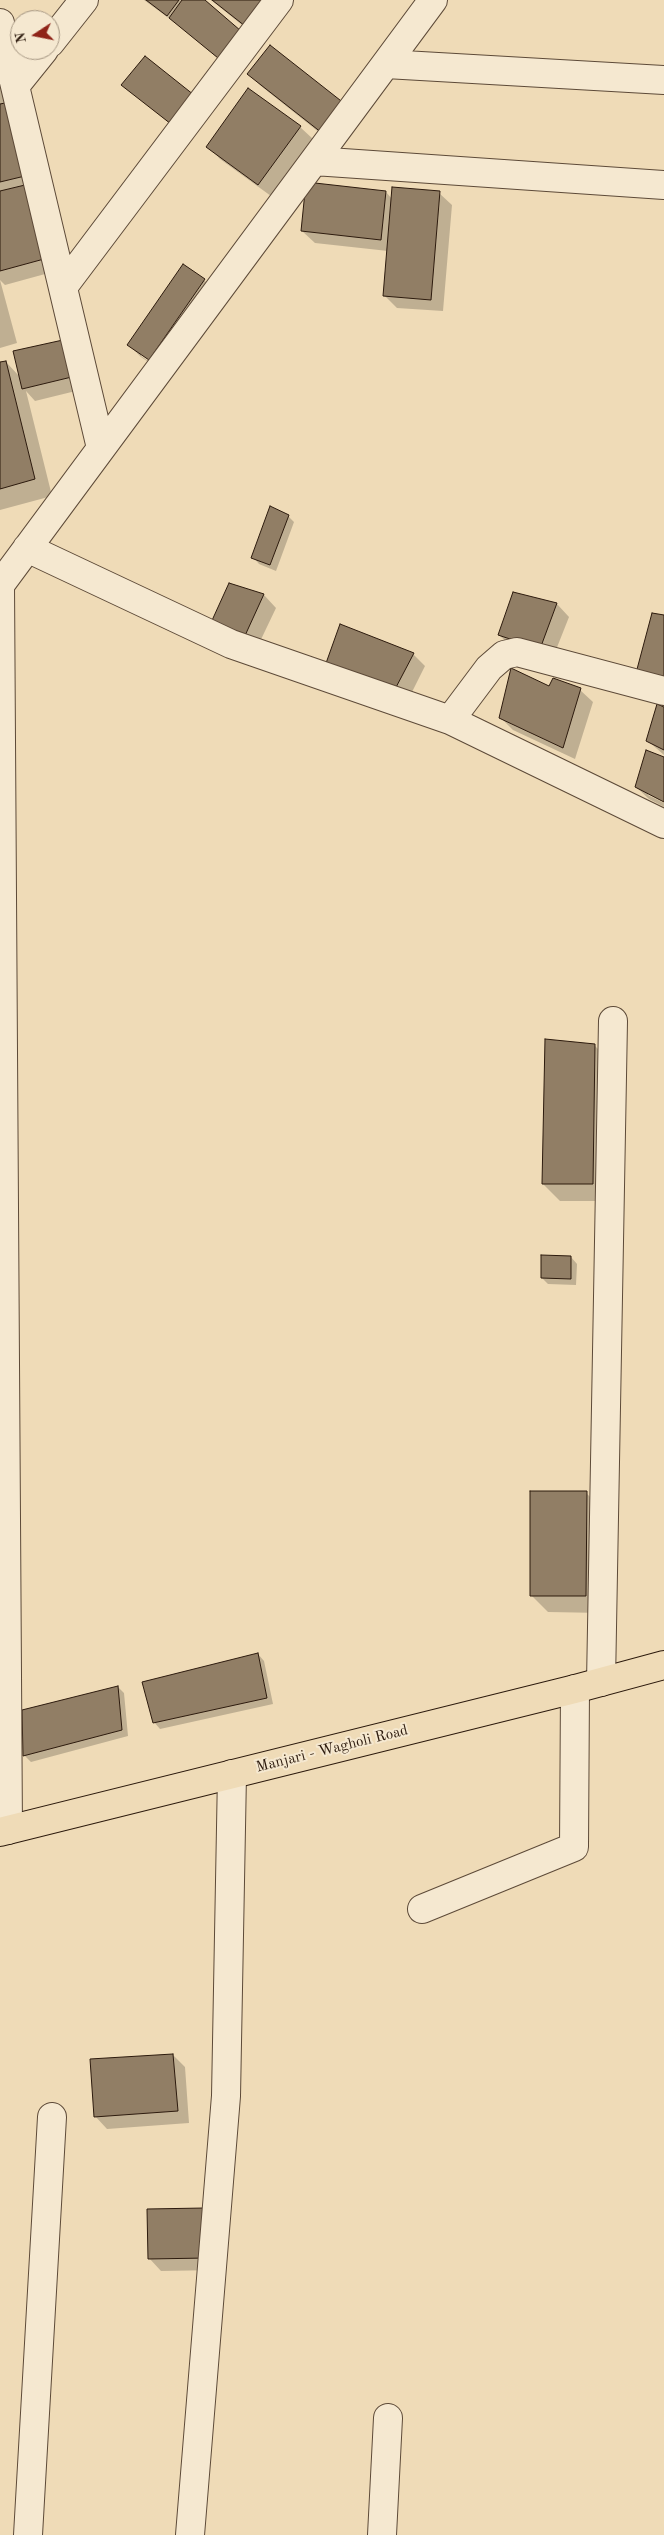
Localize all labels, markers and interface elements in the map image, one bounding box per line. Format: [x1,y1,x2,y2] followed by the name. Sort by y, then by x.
[10,10,60,60] north arrow
[13,31,29,44] text: N
[254,1721,410,1777] street label: Manjari - Wagholi Road

